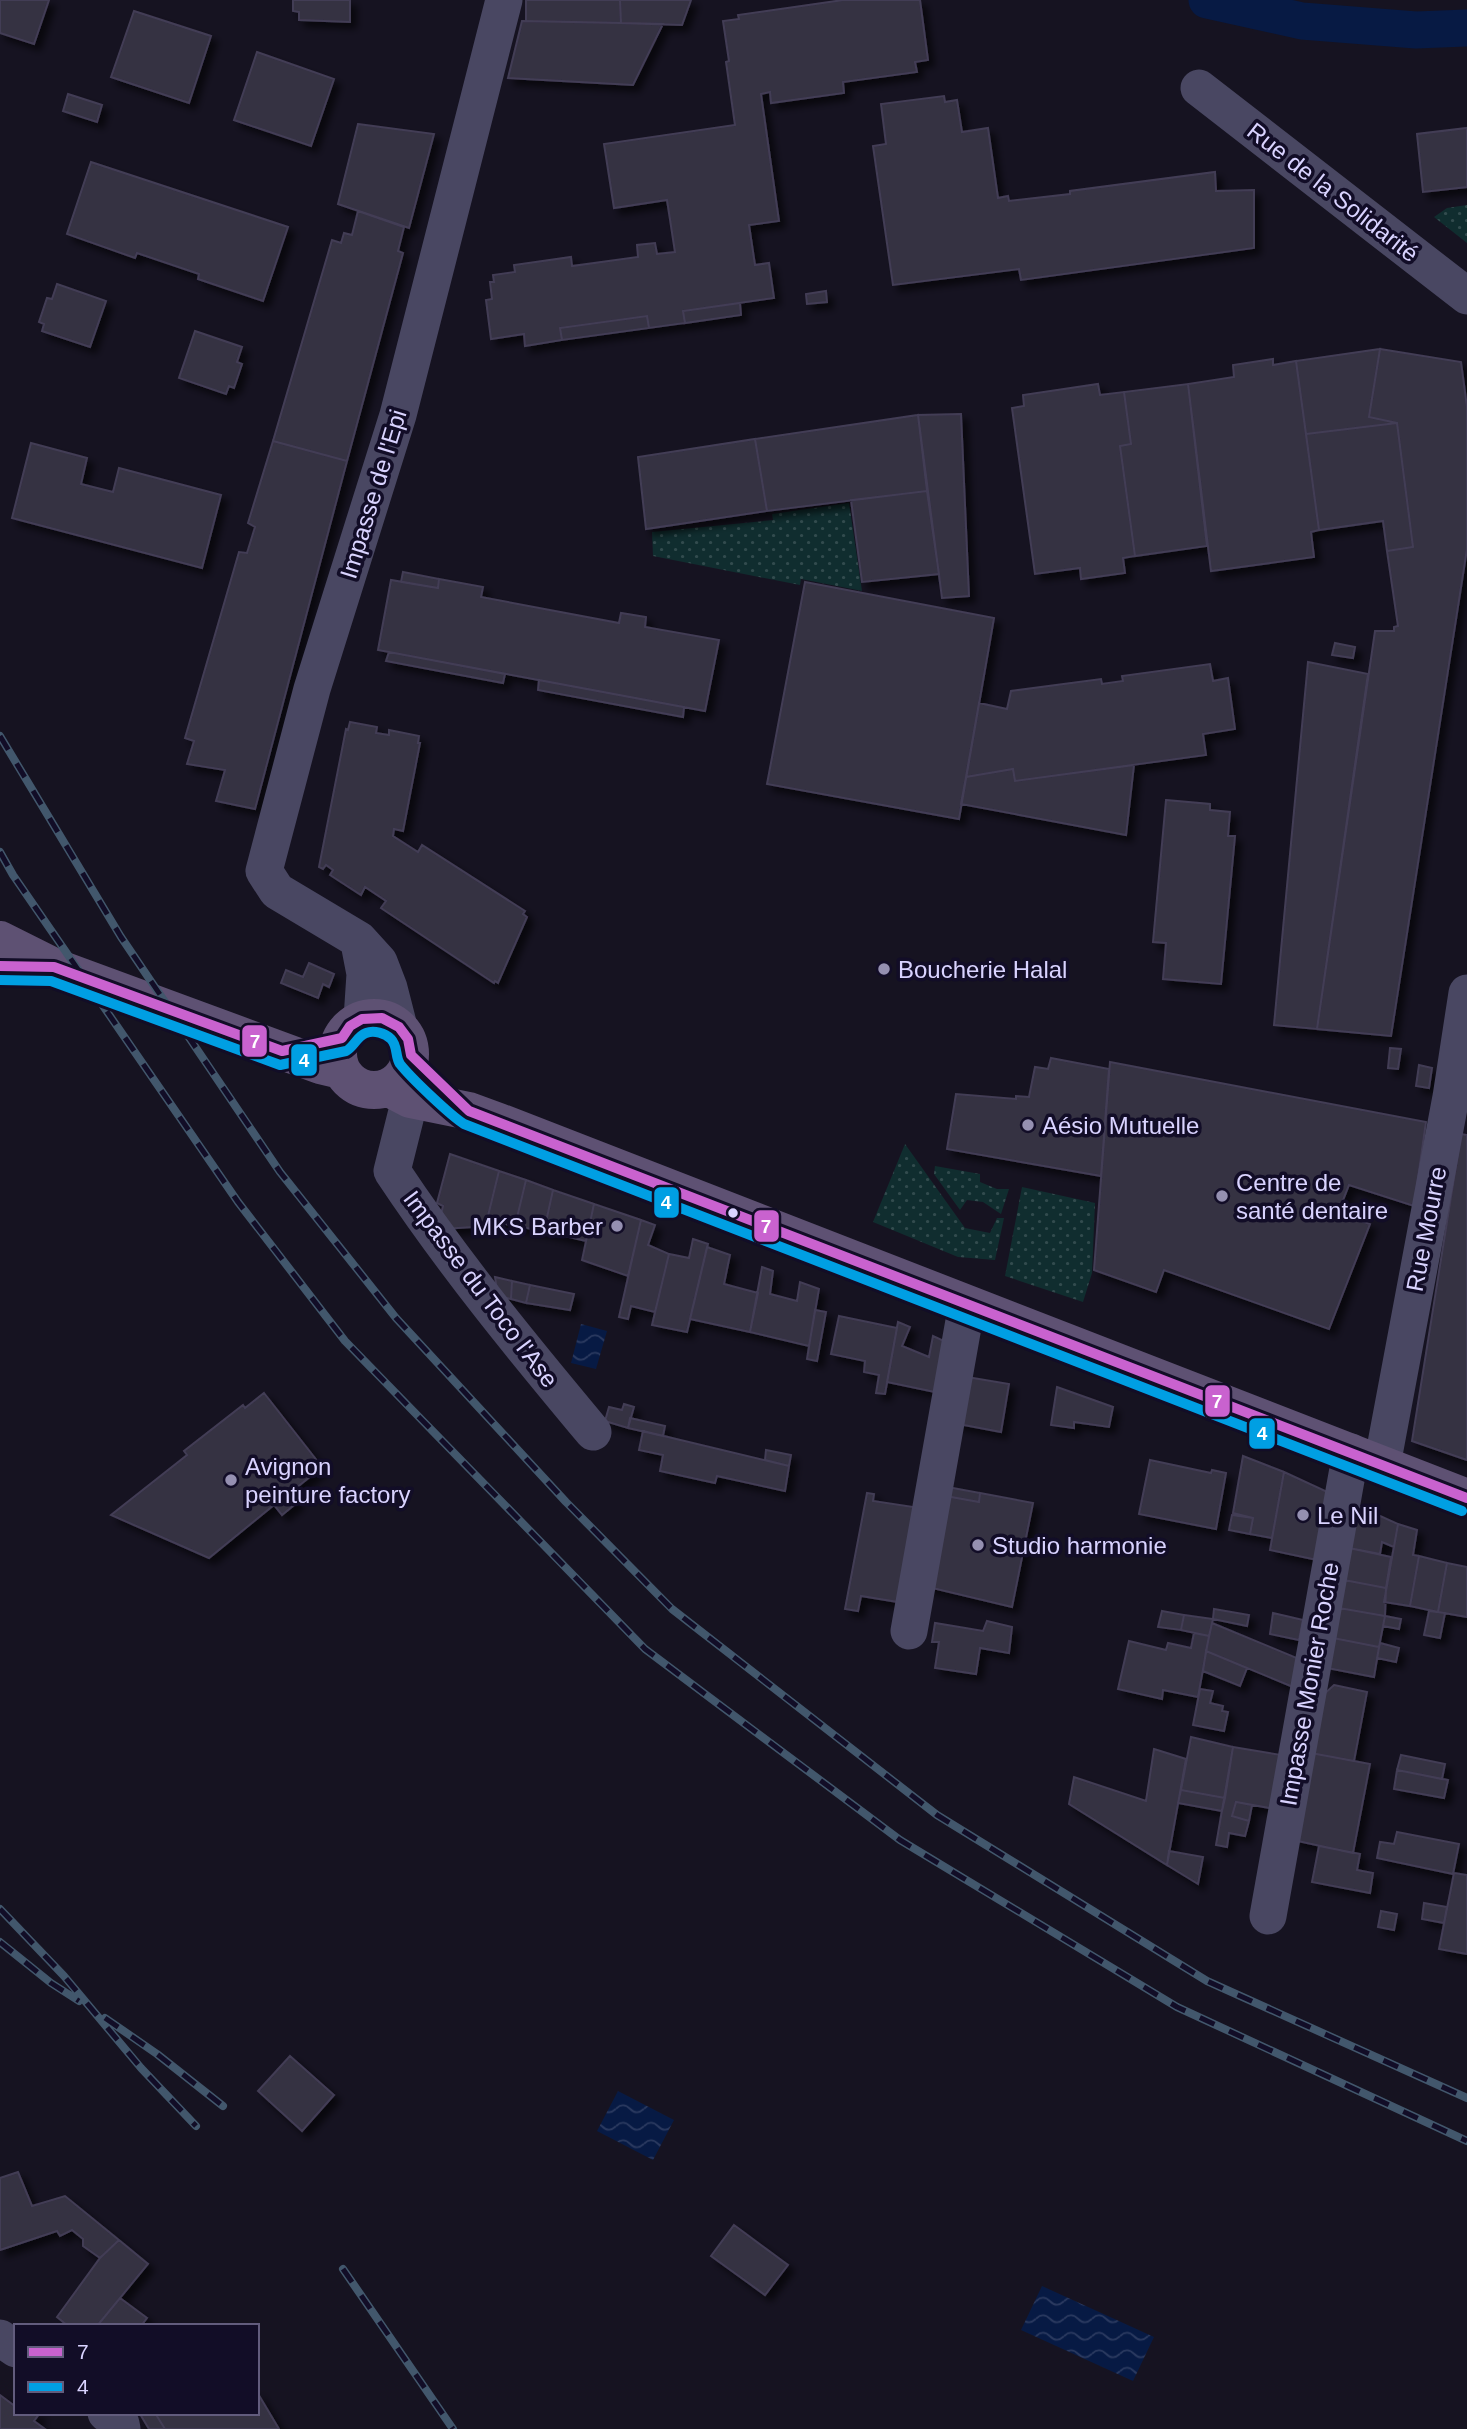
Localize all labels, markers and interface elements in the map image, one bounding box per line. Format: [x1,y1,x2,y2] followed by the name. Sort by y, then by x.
[1242,117,1424,267] street label: Rue de la Solidarité
[334,406,412,582] street label: Impasse de l'Epi
[898,956,1067,983] place label: Boucherie Halal
[876,961,892,977] marker: Boucherie Halal
[241,1024,268,1058] line badge: 7
[250,1031,260,1052] text: 7
[290,1043,318,1077] line badge: 4
[299,1050,310,1071] text: 4
[1042,1112,1199,1139] place label: Aésio Mutuelle
[1020,1117,1036,1133] marker: Aésio Mutuelle
[1401,1164,1451,1294] street label: Rue Mourre
[1236,1169,1388,1224] place label: Centre de santé dentaire
[398,1185,564,1393] street label: Impasse du Toco l'Ase
[653,1186,680,1219] line badge: 4
[1214,1188,1230,1204] marker: Centre de santé dentaire
[661,1192,672,1213] text: 4
[726,1206,740,1220] unlabelled marker
[753,1209,780,1243] line badge: 7
[472,1213,603,1240] place label: MKS Barber
[761,1216,771,1237] text: 7
[609,1218,625,1234] marker: MKS Barber
[1204,1384,1231,1418] line badge: 7
[1212,1391,1222,1412] text: 7
[1248,1417,1276,1450] line badge: 4
[1257,1423,1268,1444] text: 4
[245,1453,410,1508] place label: Avignon peinture factory
[223,1472,239,1488] marker: Avignon peinture factory
[1317,1502,1378,1529] place label: Le Nil
[1295,1507,1311,1523] marker: Le Nil
[992,1532,1167,1559] place label: Studio harmonie
[970,1537,986,1553] marker: Studio harmonie
[1274,1560,1344,1808] street label: Impasse Monier Roche
[14,2324,259,2415] legend
[77,2340,89,2363] text: 7
[77,2375,89,2398] text: 4

